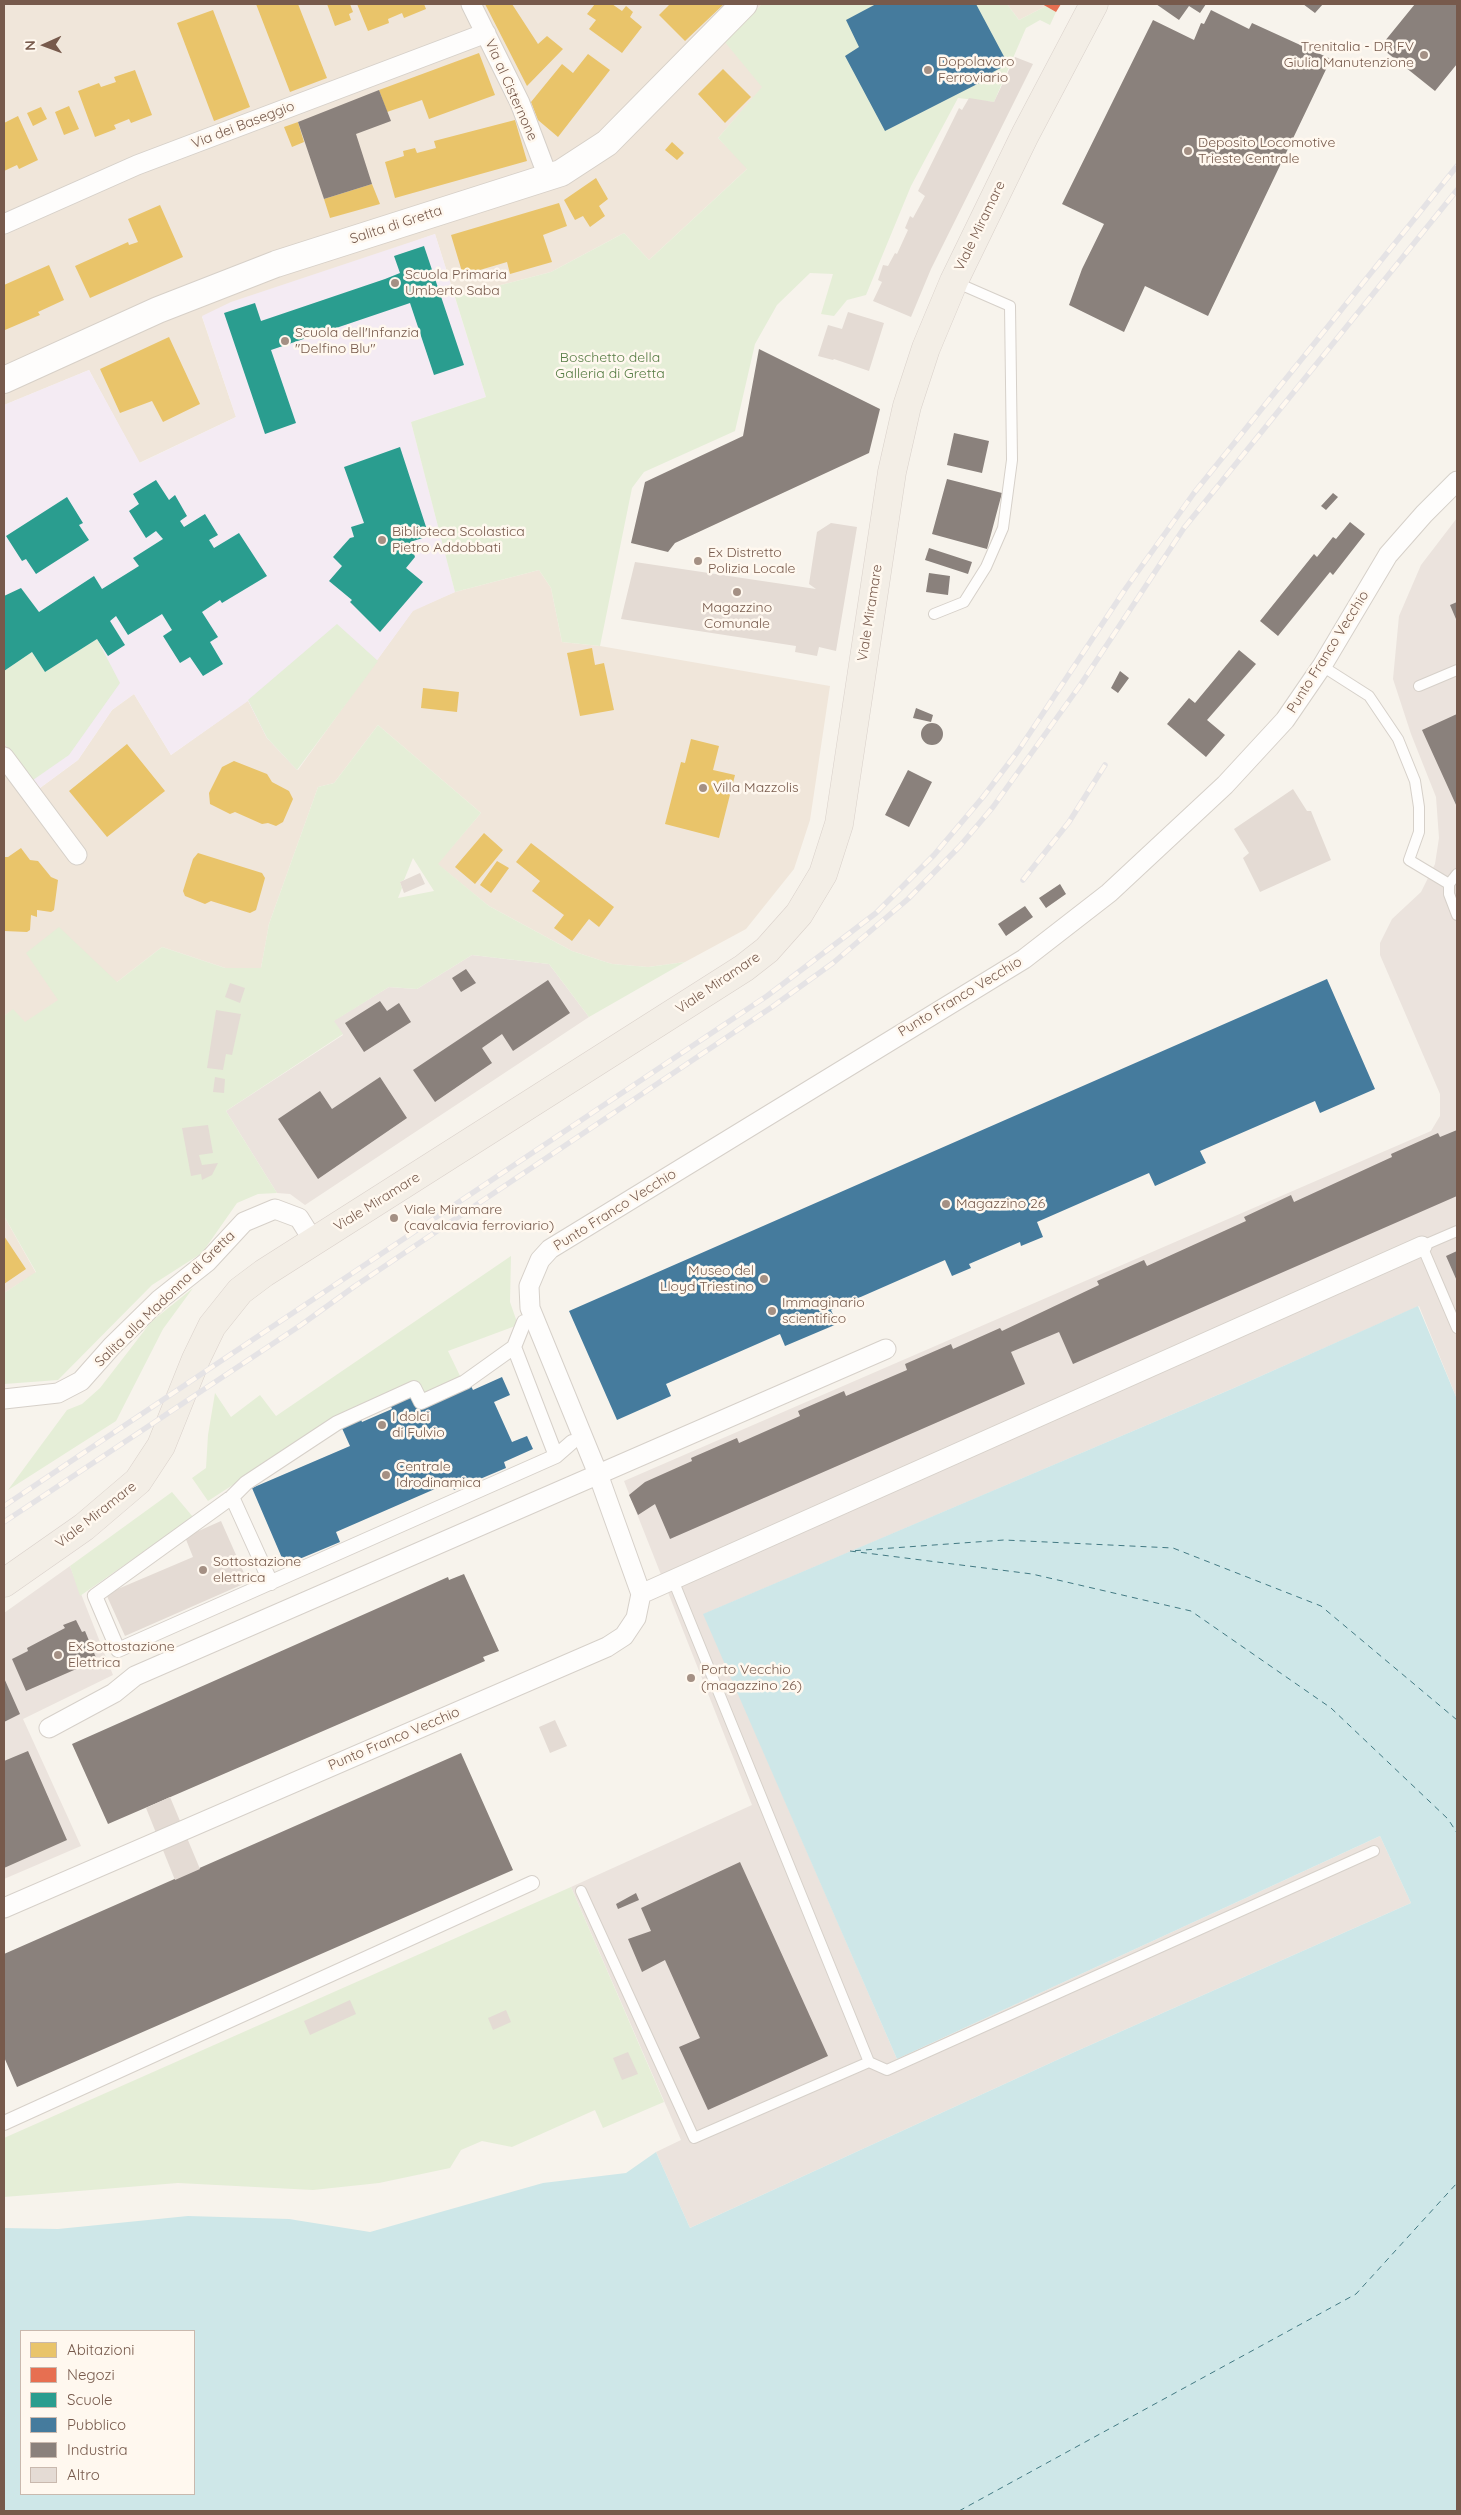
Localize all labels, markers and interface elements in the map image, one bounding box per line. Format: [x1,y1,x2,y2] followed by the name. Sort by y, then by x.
[20,20,70,70] north arrow
[481,37,541,143] street label: Via al Cisternone
[1284,39,1414,72] place label: Trenitalia - DR FV Giulia Manutenzione
[21,40,39,51] text: N
[1418,49,1430,61] marker: Trenitalia - DR FV Giulia Manutenzione
[938,54,1014,86] place label: Dopolavoro Ferroviario
[922,64,934,76] marker: Dopolavoro Ferroviario
[189,98,297,152] street label: Via dei Baseggio
[1198,135,1335,168] place label: Deposito Locomotive Trieste Centrale
[1182,145,1194,157] marker: Deposito Locomotive Trieste Centrale
[951,178,1009,274] street label: Viale Miramare
[348,202,444,248] street label: Salita di Gretta
[405,267,507,300] place label: Scuola Primaria Umberto Saba
[389,277,401,289] marker: Scuola Primaria Umberto Saba
[295,325,419,358] place label: Scuola dell'Infanzia "Delfino Blu"
[279,335,291,347] marker: Scuola dell'Infanzia "Delfino Blu"
[555,350,665,382] park label: Boschetto della Galleria di Gretta
[392,524,525,556] place label: Biblioteca Scolastica Pietro Addobbati
[376,534,388,546] marker: Biblioteca Scolastica Pietro Addobbati
[708,545,796,578] place label: Ex Distretto Polizia Locale
[692,555,704,567] marker: Ex Distretto Polizia Locale
[854,563,886,663] street label: Viale Miramare
[731,586,743,598] marker: Magazzino Comunale
[1283,588,1373,716] street label: Punto Franco Vecchio
[702,600,772,632] place label: Magazzino Comunale
[713,780,799,796] place label: Villa Mazzolis
[697,782,709,794] marker: Villa Mazzolis
[673,949,763,1017] street label: Viale Miramare
[895,953,1025,1041] street label: Punto Franco Vecchio
[551,1165,679,1255] street label: Punto Franco Vecchio
[331,1169,423,1235] street label: Viale Miramare
[956,1196,1045,1212] place label: Magazzino 26
[940,1198,952,1210] marker: Magazzino 26
[404,1202,554,1234] place label: Viale Miramare (cavalcavia ferroviario)
[388,1212,400,1224] marker: Viale Miramare (cavalcavia ferroviario)
[91,1228,239,1370] street label: Salita alla Madonna di Gretta
[660,1263,754,1295] place label: Museo del Lloyd Triestino
[758,1273,770,1285] marker: Museo del Lloyd Triestino
[782,1295,865,1328] place label: Immaginario scientifico
[766,1305,778,1317] marker: Immaginario scientifico
[392,1409,445,1441] place label: I dolci di Fulvio
[376,1419,388,1431] marker: I dolci di Fulvio
[396,1459,481,1491] place label: Centrale Idrodinamica
[380,1469,392,1481] marker: Centrale Idrodinamica
[52,1478,140,1552] street label: Viale Miramare
[213,1554,301,1586] place label: Sottostazione elettrica
[197,1564,209,1576] marker: Sottostazione elettrica
[68,1639,175,1671] place label: Ex Sottostazione Elettrica
[52,1649,64,1661] marker: Ex Sottostazione Elettrica
[701,1662,802,1694] place label: Porto Vecchio (magazzino 26)
[685,1672,697,1684] marker: Porto Vecchio (magazzino 26)
[326,1704,462,1774] street label: Punto Franco Vecchio
[20,2330,195,2495] legend
[67,2340,135,2359] text: Abitazioni
[67,2365,115,2384] text: Negozi
[67,2390,113,2409] text: Scuole
[67,2415,126,2434] text: Pubblico
[67,2440,127,2459] text: Industria
[67,2465,100,2484] text: Altro

